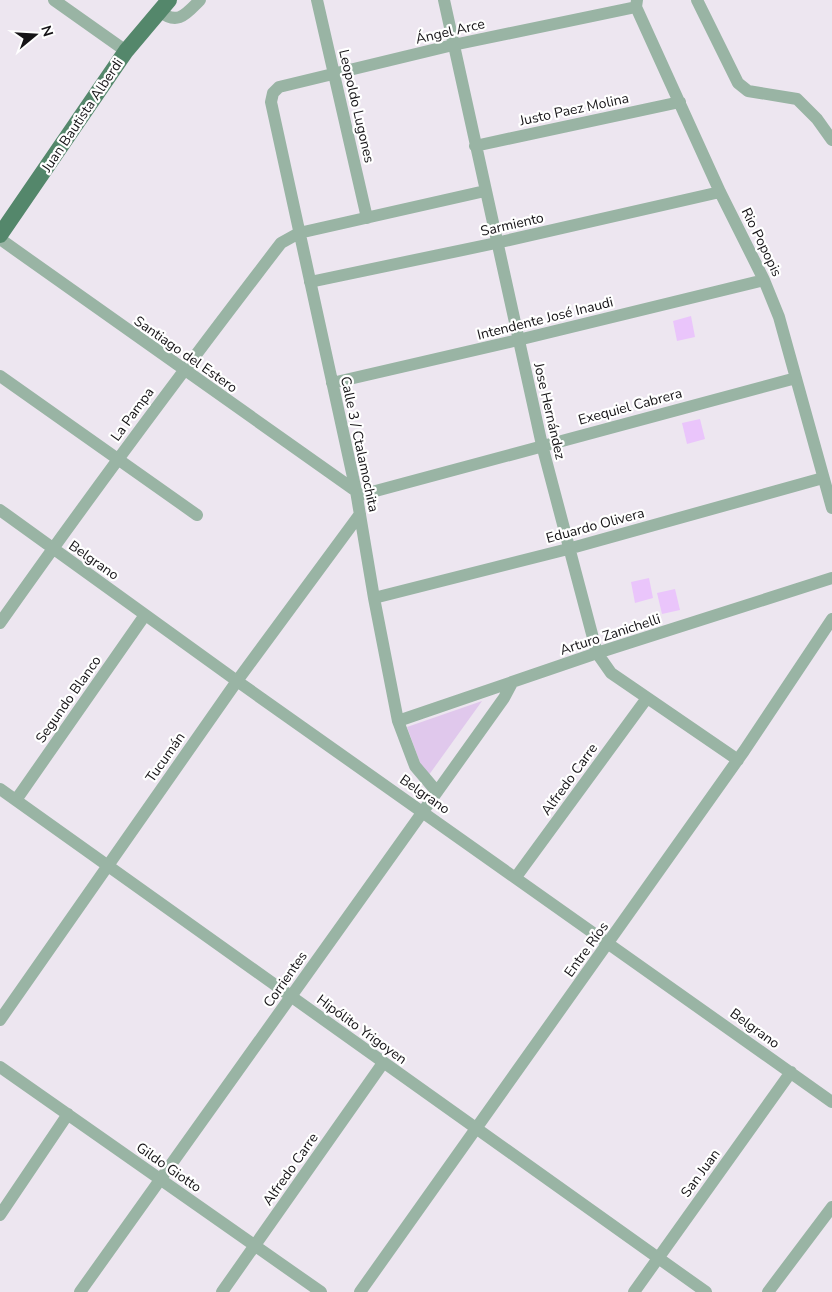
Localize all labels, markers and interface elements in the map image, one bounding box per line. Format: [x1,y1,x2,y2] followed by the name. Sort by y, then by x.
[10,10,60,60] north arrow
[414,14,487,49] street label: Ángel Arce
[36,23,58,39] text: N
[334,48,379,165] street label: Leopoldo Lugones
[37,55,128,177] street label: Juan Bautista Alberdi
[517,89,630,131] street label: Justo Paez Molina
[737,205,787,280] street label: Rio Popopis
[479,208,546,241] street label: Sarmiento
[475,292,615,345] street label: Intendente José Inaudi
[130,312,241,397] street label: Santiago del Estero
[529,360,570,462] street label: Jose Hernández
[336,374,383,514] street label: Calle 3 / Ctalamochita
[576,383,684,429] street label: Exequiel Cabrera
[106,384,158,445] street label: La Pampa
[544,503,646,548] street label: Eduardo Olivera
[65,536,123,585] street label: Belgrano
[557,609,663,660] street label: Arturo Zanichelli
[31,652,106,747] street label: Segundo Blanco
[141,729,190,786] street label: Tucumán
[537,739,602,819] street label: Alfredo Carre
[396,770,454,819] street label: Belgrano
[560,918,613,981] street label: Entre Ríos
[259,947,312,1011] street label: Corrientes
[313,990,411,1069] street label: Hipólito Yrigoyen
[726,1004,784,1053] street label: Belgrano
[258,1129,323,1209] street label: Alfredo Carre
[132,1138,205,1197] street label: Gildo Giotto
[676,1145,724,1201] street label: San Juan

